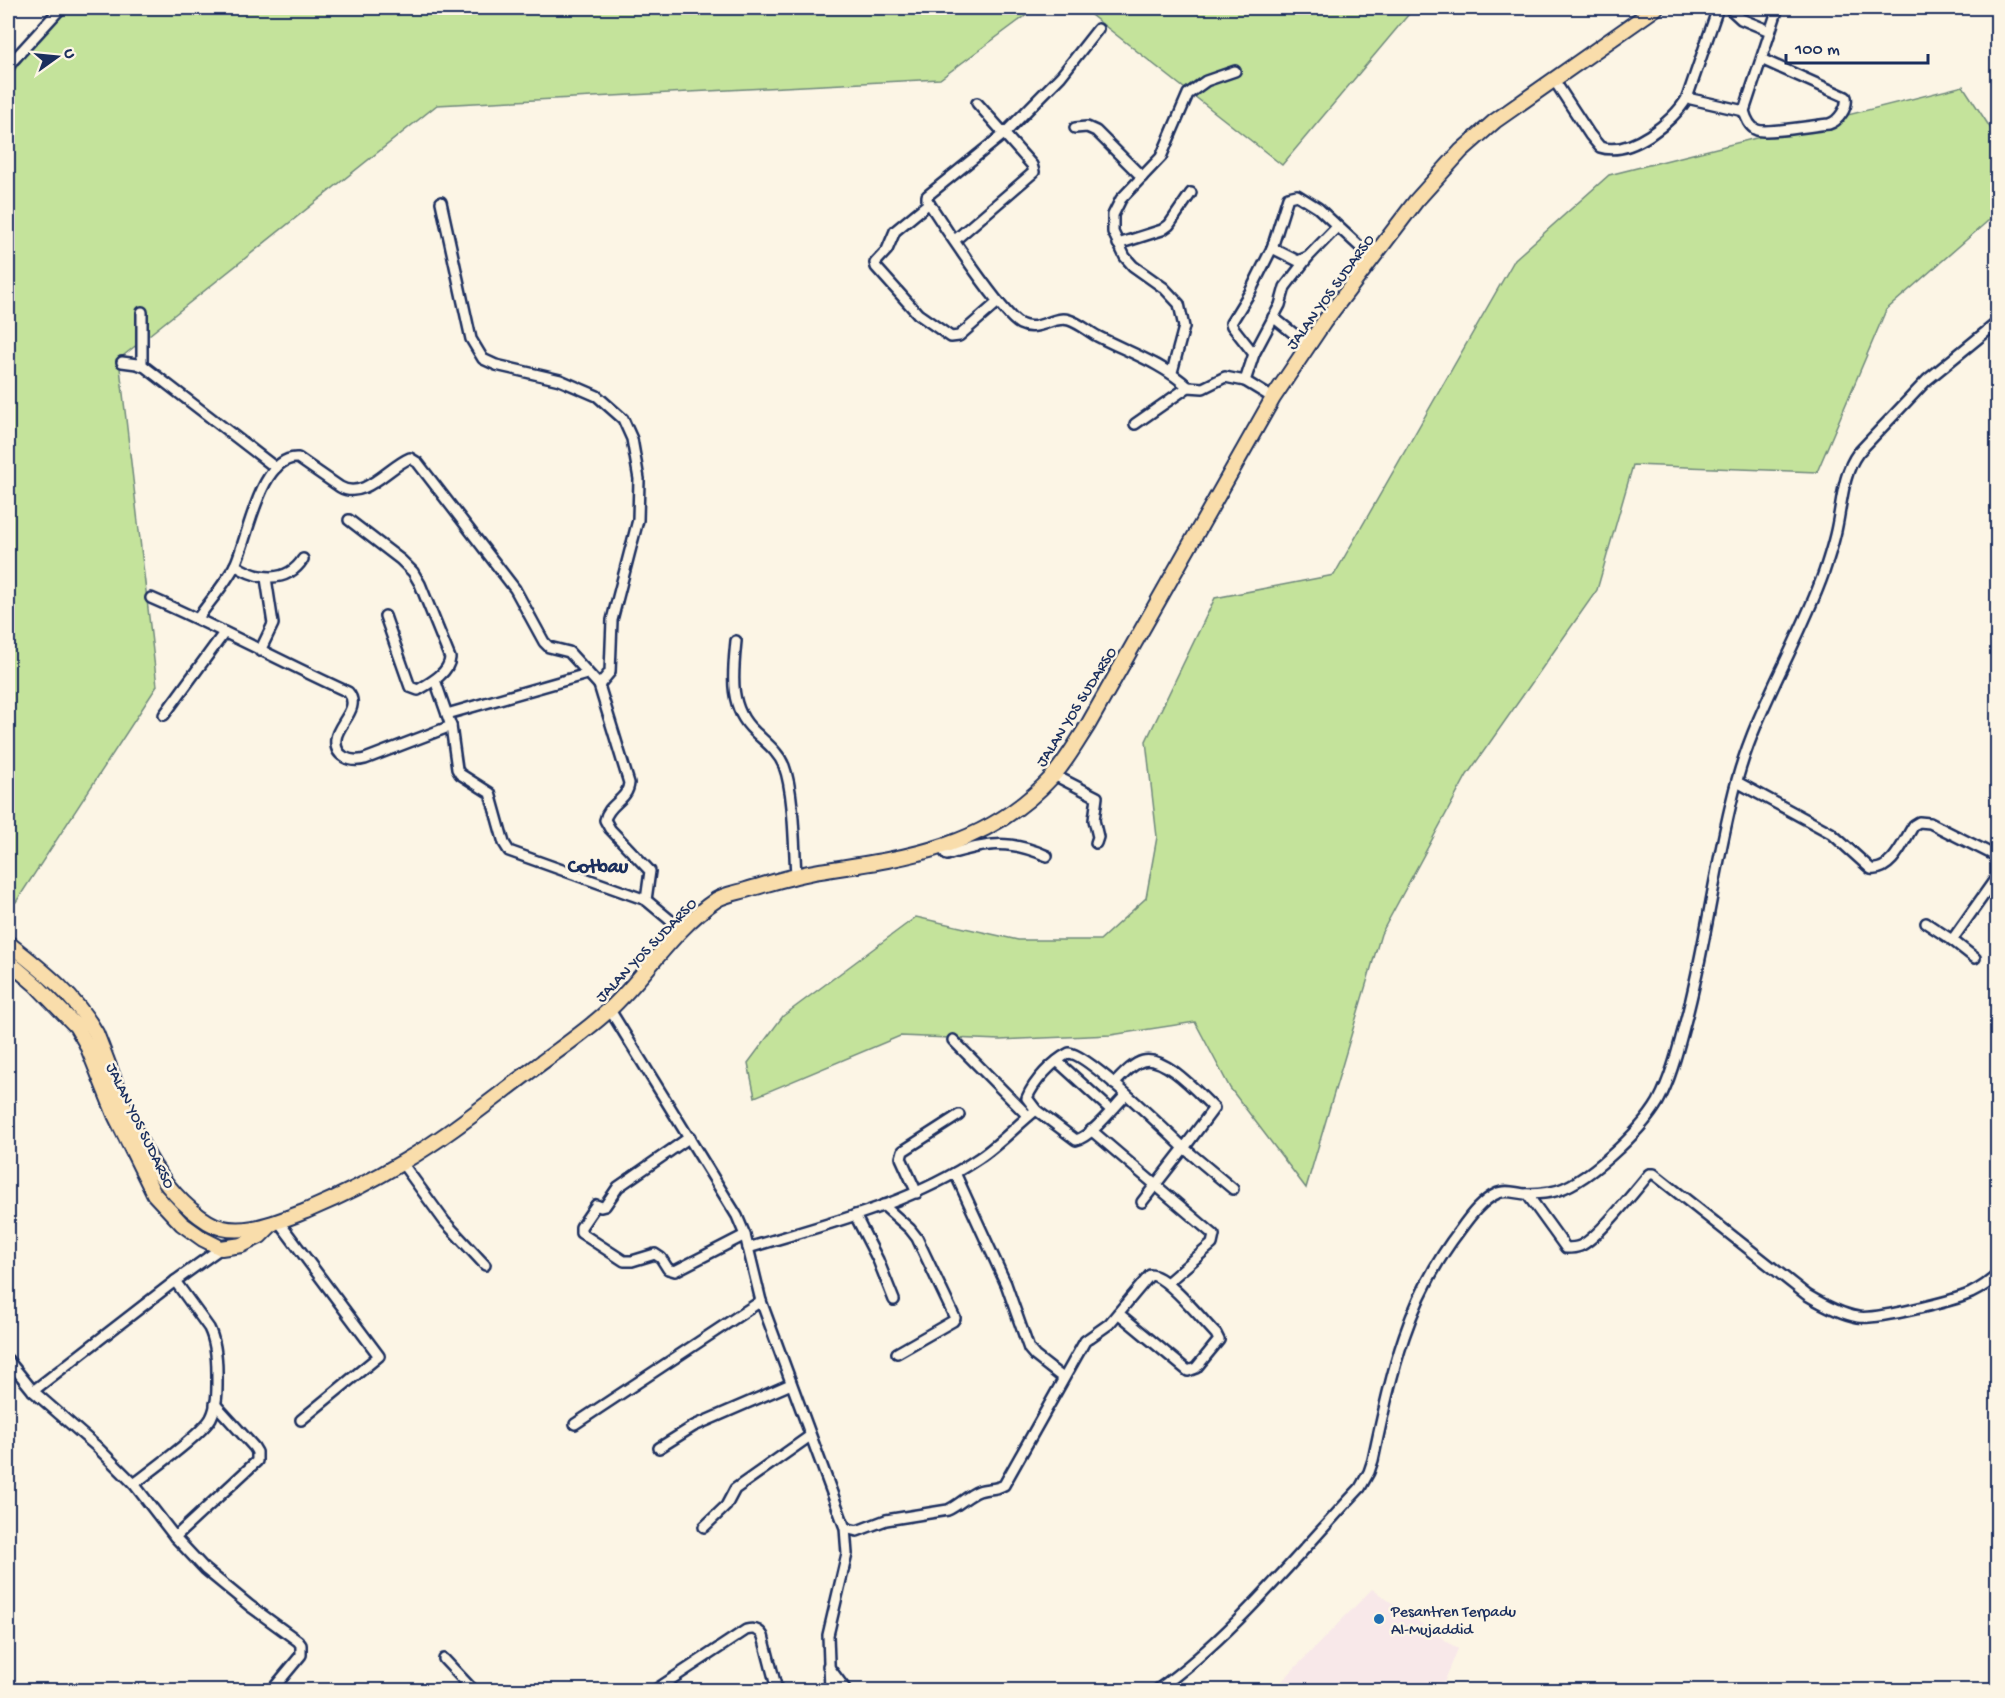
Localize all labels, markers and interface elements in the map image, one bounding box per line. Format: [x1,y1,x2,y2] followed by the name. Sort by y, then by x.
[27,27,87,87] north arrow
[1786,27,1928,65] scale bar
[1794,40,1840,61] text: 100 m
[58,47,79,62] text: U
[1284,231,1380,354] street label: JALAN YOS SUDARSO
[1033,644,1123,771] street label: JALAN YOS SUDARSO
[567,857,629,880] district label: Cotbau
[593,895,702,1008] street label: JALAN YOS SUDARSO
[100,1061,178,1193] street label: JALAN YOS SUDARSO
[1390,1604,1517,1641] place label: Pesantren Terpadu Al-Mujaddid
[1372,1612,1386,1626] marker: Pesantren Terpadu Al-Mujaddid

